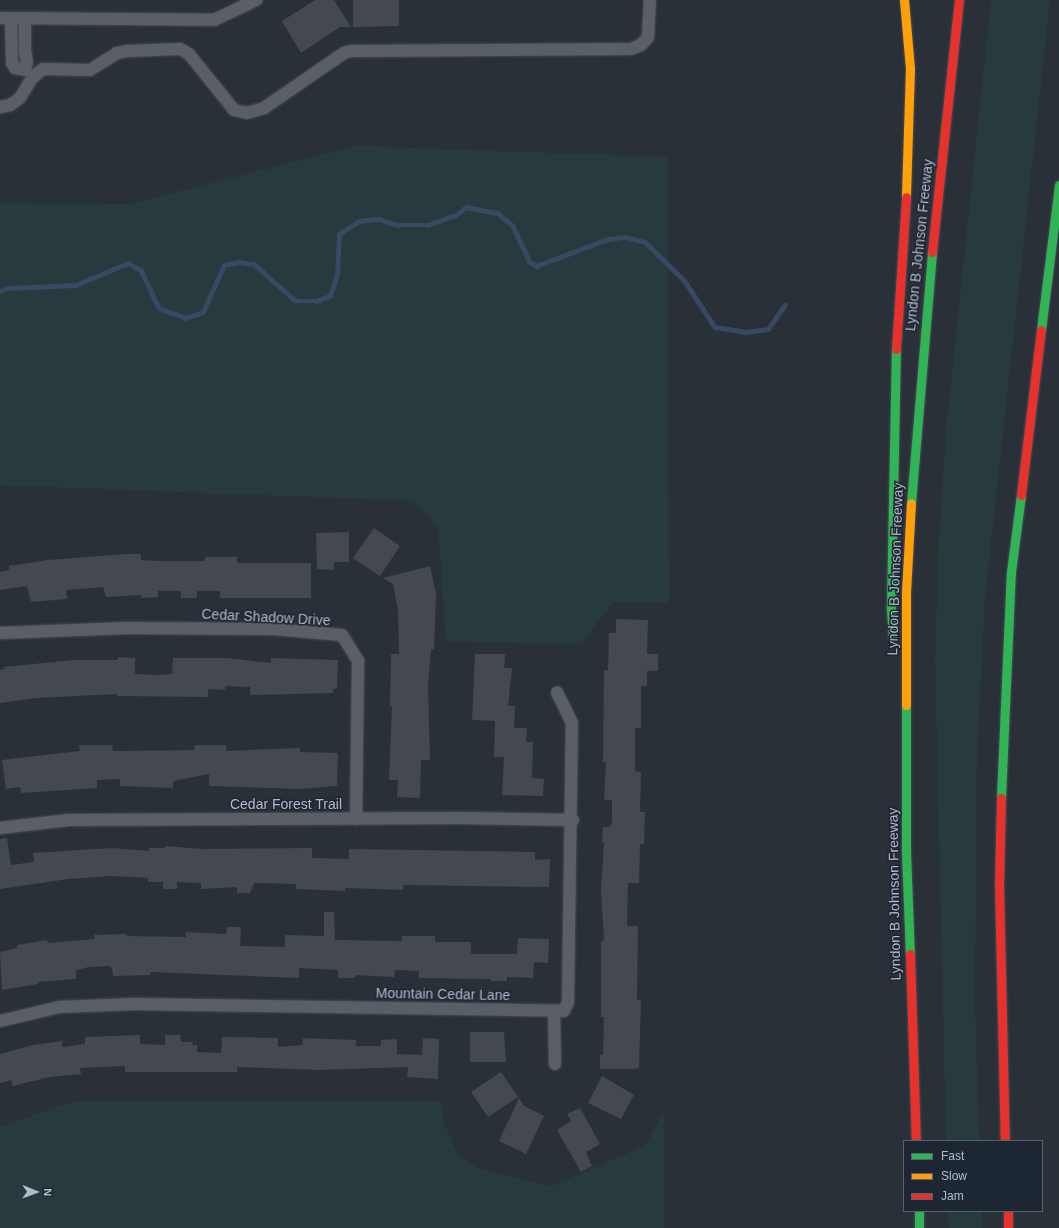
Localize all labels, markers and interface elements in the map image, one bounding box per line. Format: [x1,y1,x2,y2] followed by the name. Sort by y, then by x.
[902,158,936,332] street label: Lyndon B Johnson Freeway
[884,482,906,656] street label: Lyndon B Johnson Freeway
[201,605,331,629] street label: Cedar Shadow Drive
[230,796,342,812] street label: Cedar Forest Trail
[884,807,904,981] street label: Lyndon B Johnson Freeway
[376,984,510,1004] street label: Mountain Cedar Lane
[903,1140,1043,1212] legend
[941,1149,964,1163] text: Fast
[941,1169,967,1183] text: Slow
[16,1172,56,1212] north arrow
[42,1188,54,1196] text: N
[941,1189,964,1203] text: Jam

